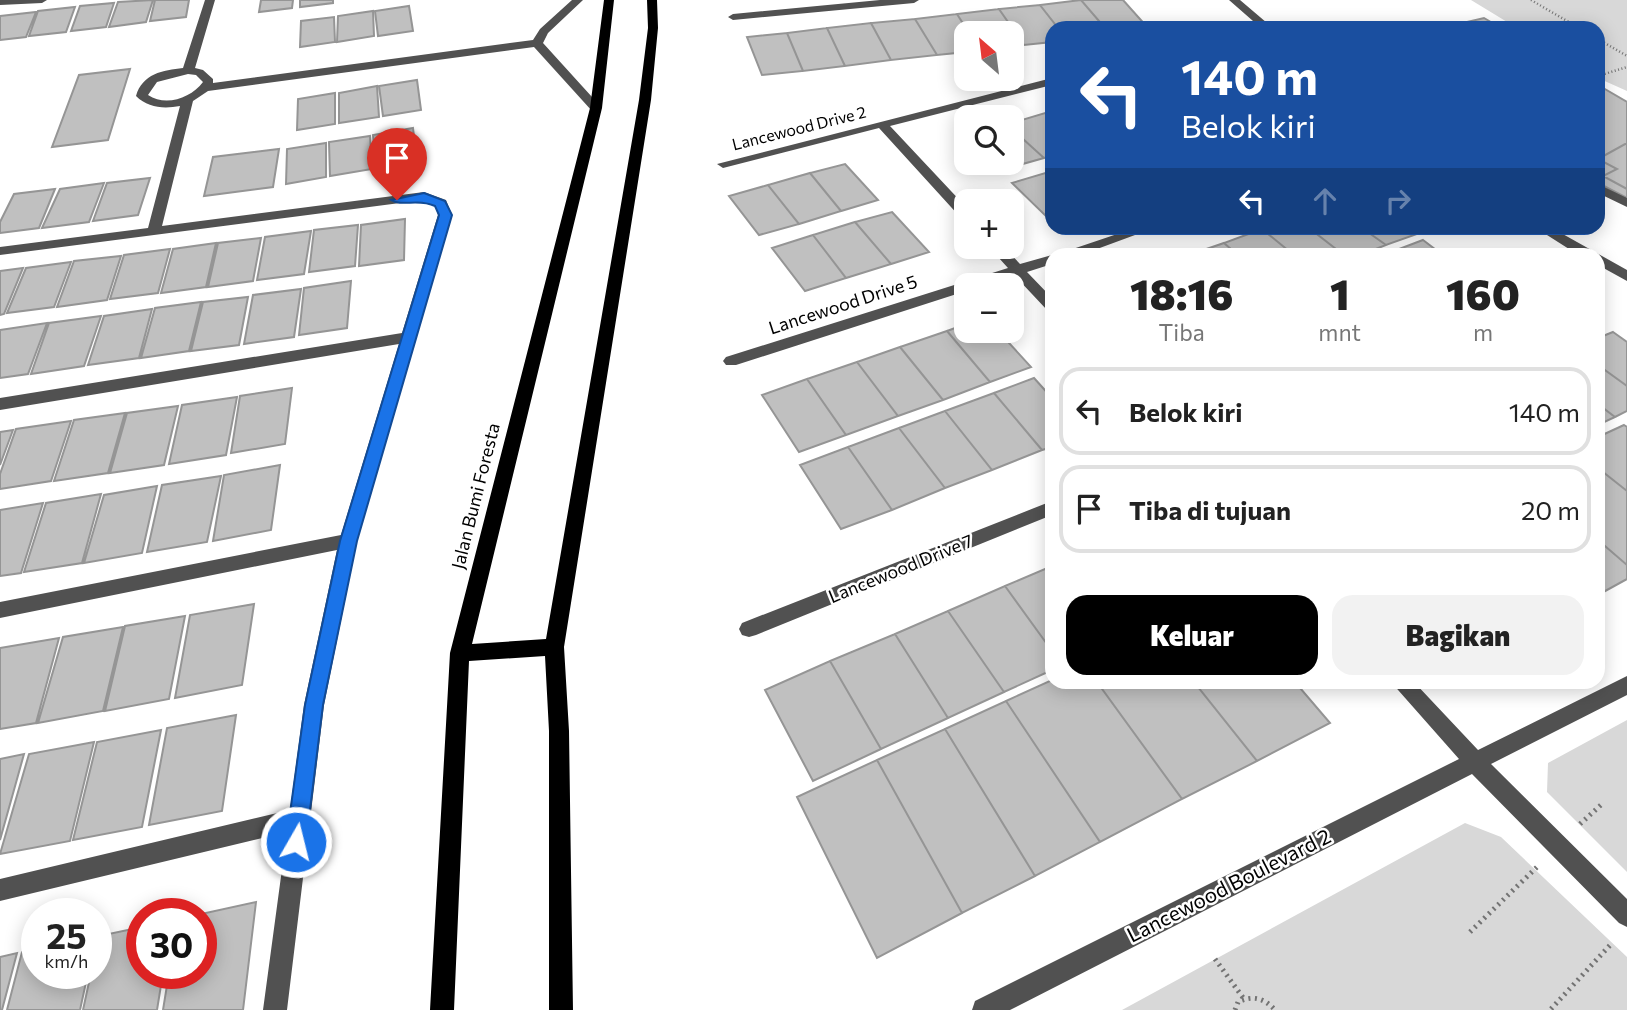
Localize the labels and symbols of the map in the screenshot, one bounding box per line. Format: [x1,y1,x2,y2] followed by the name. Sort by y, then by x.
[954,21,1024,91] north arrow
[730,102,868,153] street label: Lancewood Drive 2
[367,128,427,200] pin
[766,270,920,338] street label: Lancewood Drive 5
[446,420,504,571] street label: Jalan Bumi Foresta
[825,529,976,607] street label: Lancewood Drive 7
[259,805,333,879] position arrow
[1122,822,1334,947] street label: Lancewood Boulevard 2
[126,898,217,989] speed limit sign: 30

